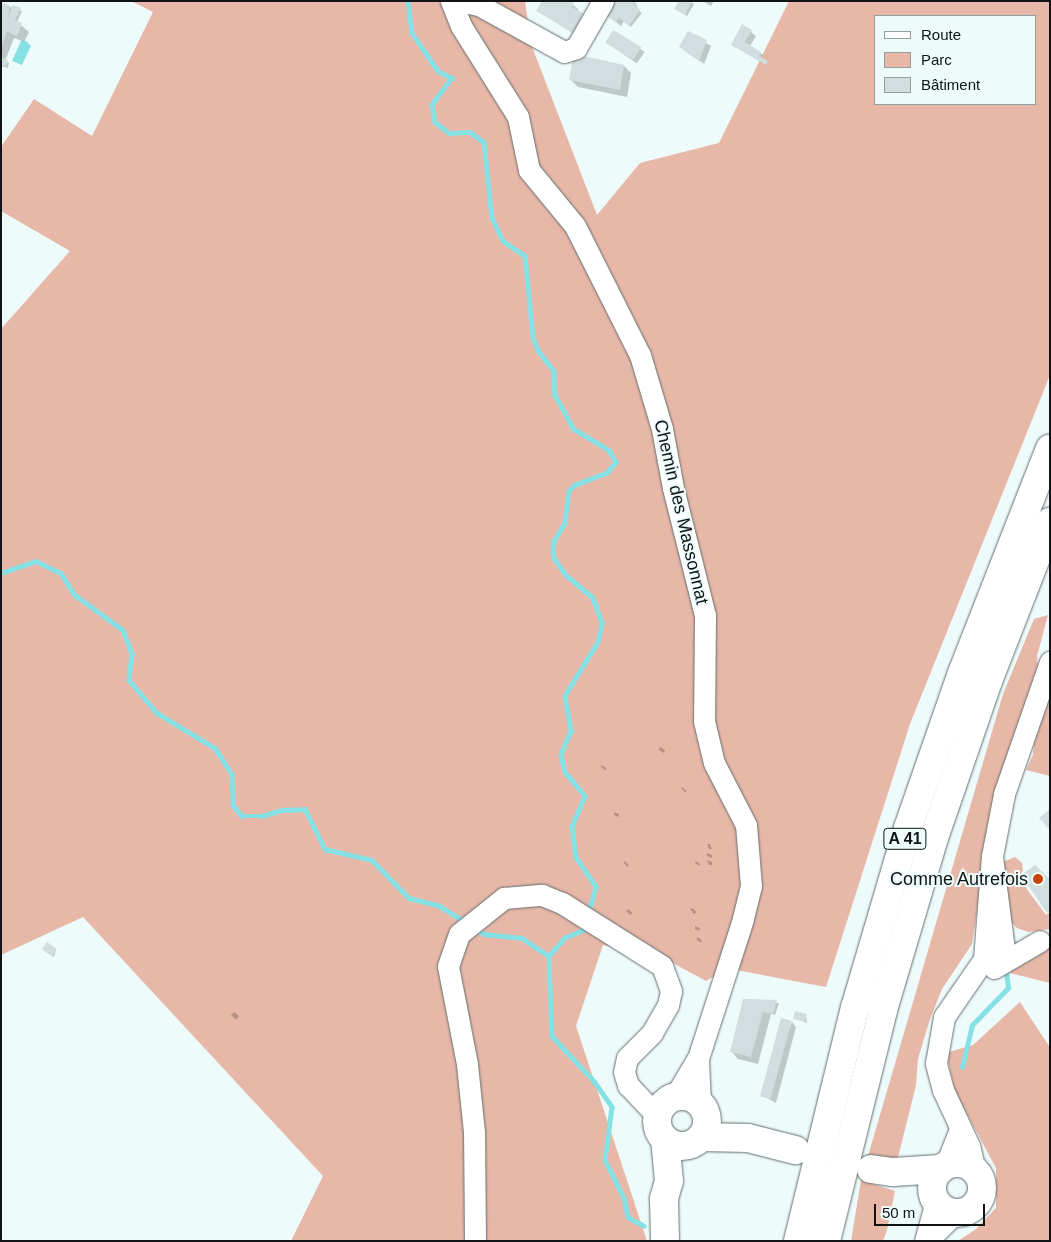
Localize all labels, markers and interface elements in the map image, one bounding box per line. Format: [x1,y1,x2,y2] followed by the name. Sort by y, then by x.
[874,15,1036,105] legend
[921,26,961,43] text: Route
[921,51,952,68] text: Parc
[921,76,980,93] text: Bâtiment
[649,417,713,607] street label: Chemin des Massonnat
[882,826,928,852] road number: A 41
[889,868,1028,890] place label: Comme Autrefois
[1032,873,1044,885] marker: Comme Autrefois
[876,1194,987,1226] scale bar
[882,1204,915,1221] text: 50 m

